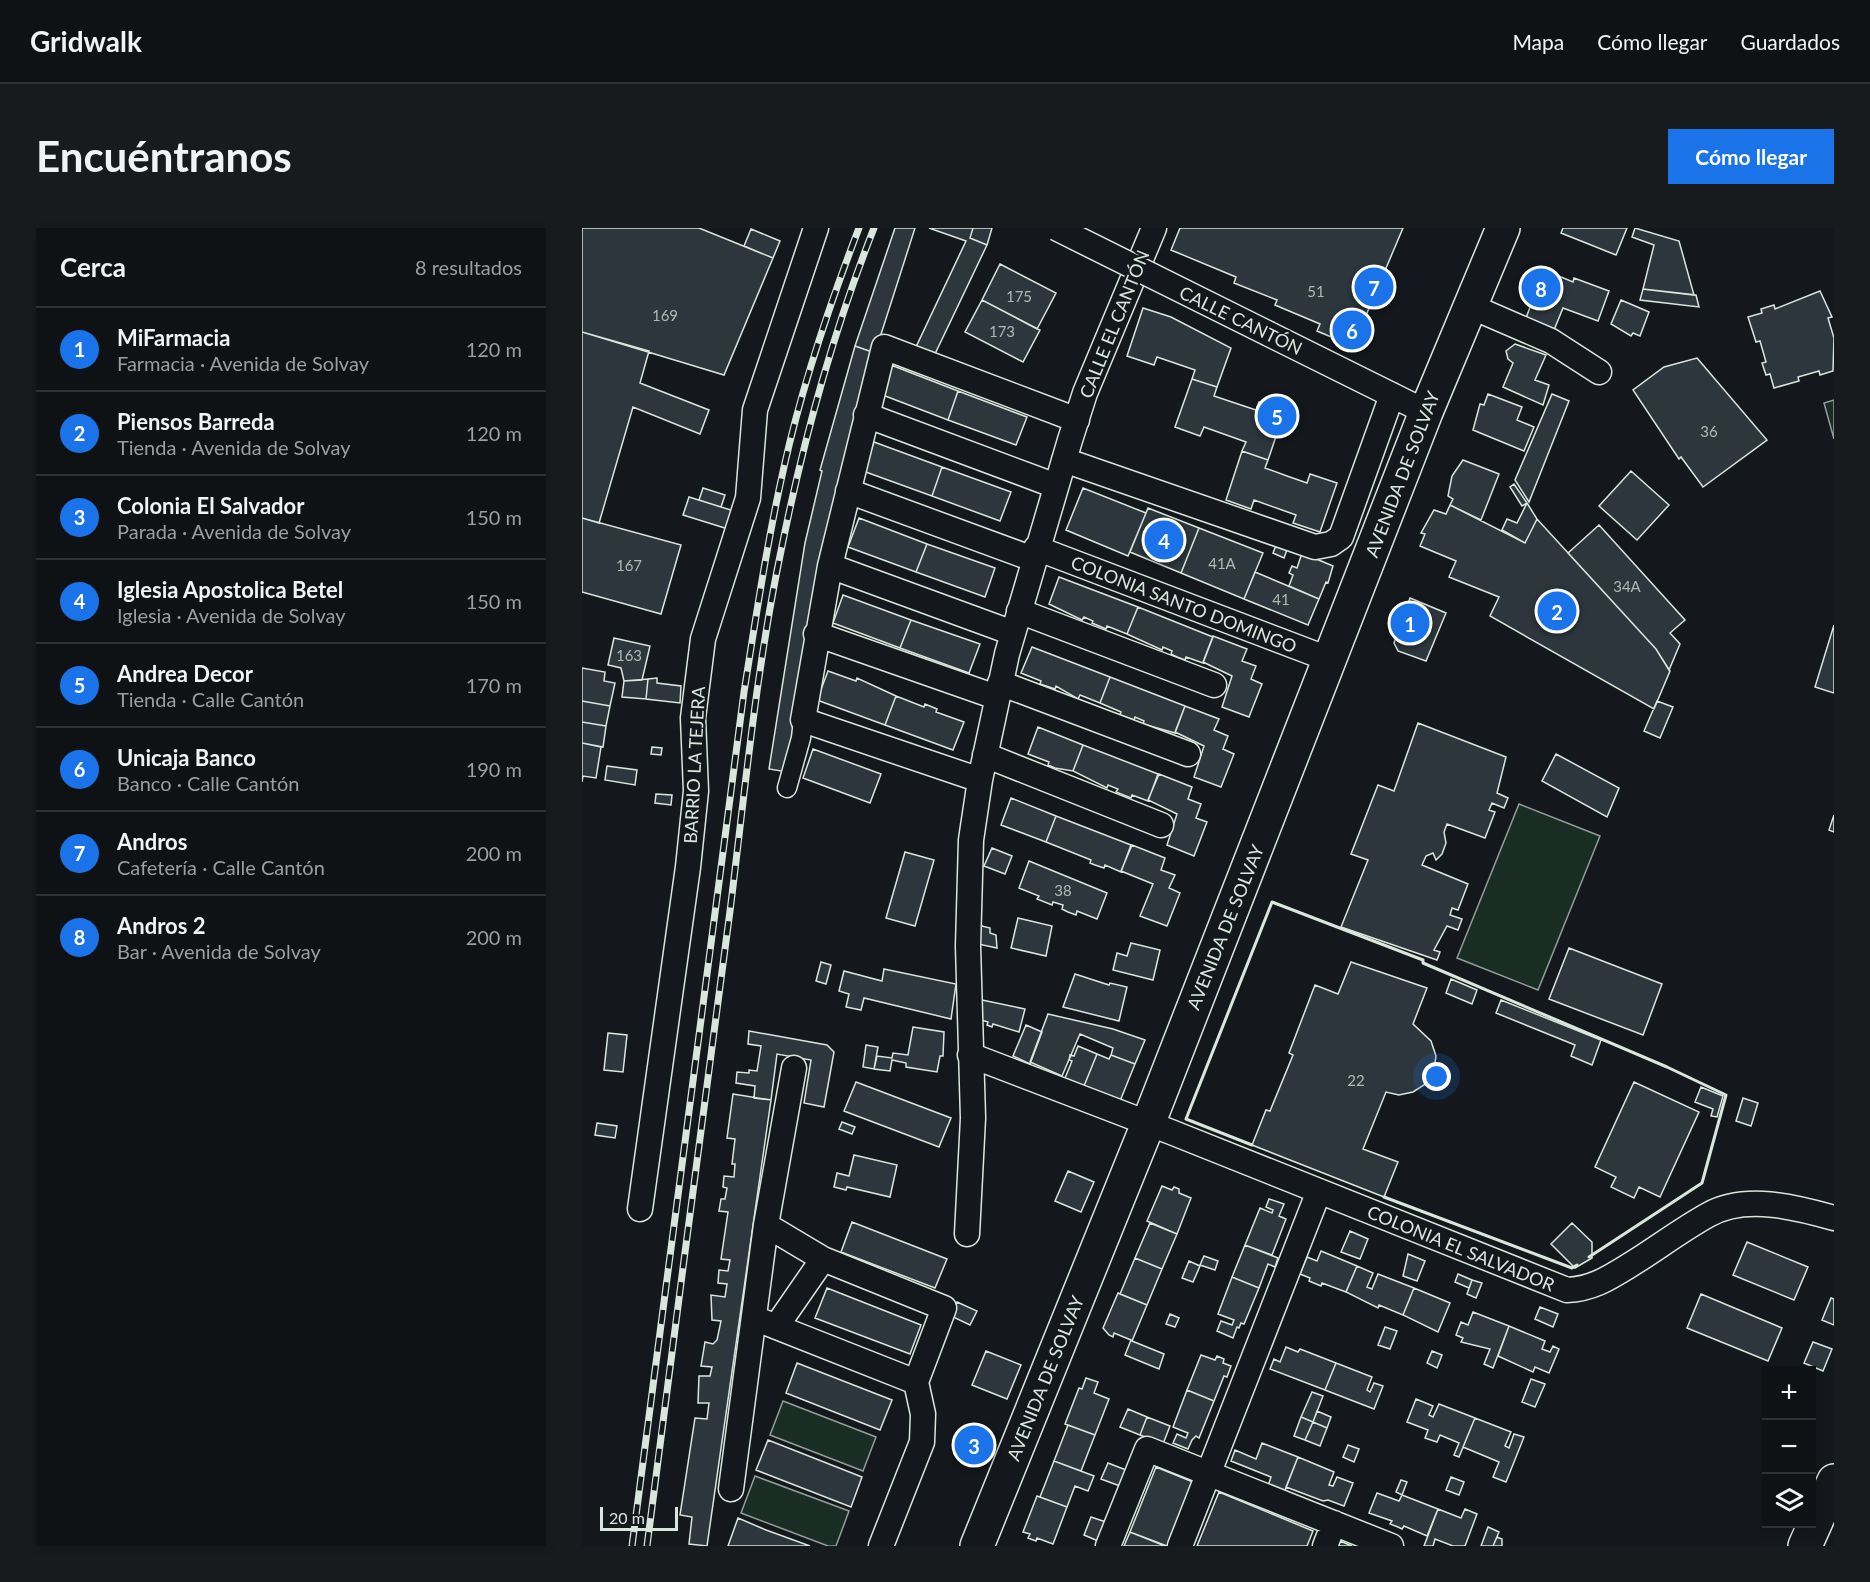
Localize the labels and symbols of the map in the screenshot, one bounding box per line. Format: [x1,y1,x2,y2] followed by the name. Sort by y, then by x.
[1074,247,1154,401] street label: CALLE EL CANTÓN
[1354,264,1394,310] pin: 7
[1522,266,1560,310] pin: 8
[1176,281,1306,359] street label: CALLE CANTÓN
[1307,282,1325,300] house number: 51
[1006,287,1032,305] house number: 175
[652,306,678,324] house number: 169
[1332,308,1372,352] pin: 6
[989,322,1015,340] house number: 173
[1360,387,1444,560] street label: AVENIDA DE SOLVAY
[1258,394,1296,438] pin: 5
[1700,422,1718,440] house number: 36
[1144,518,1184,562] pin: 4
[1068,551,1300,657] street label: COLONIA SANTO DOMINGO
[1208,554,1237,572] house number: 41A
[616,556,642,574] house number: 167
[1613,577,1642,595] house number: 34A
[1538,588,1576,634] pin: 2
[1272,590,1290,608] house number: 41
[1390,600,1430,646] pin: 1
[616,646,642,664] house number: 163
[679,685,709,844] street label: BARRIO LA TEJERA
[1182,841,1268,1013] street label: AVENIDA DE SOLVAY
[1054,881,1072,899] house number: 38
[1422,1062,1451,1091] your location
[1347,1071,1365,1089] house number: 22
[1364,1200,1559,1296] street label: COLONIA EL SALVADOR
[1002,1292,1088,1464] street label: AVENIDA DE SOLVAY
[954,1422,994,1468] pin: 3
[600,1504,678,1532] scale bar

